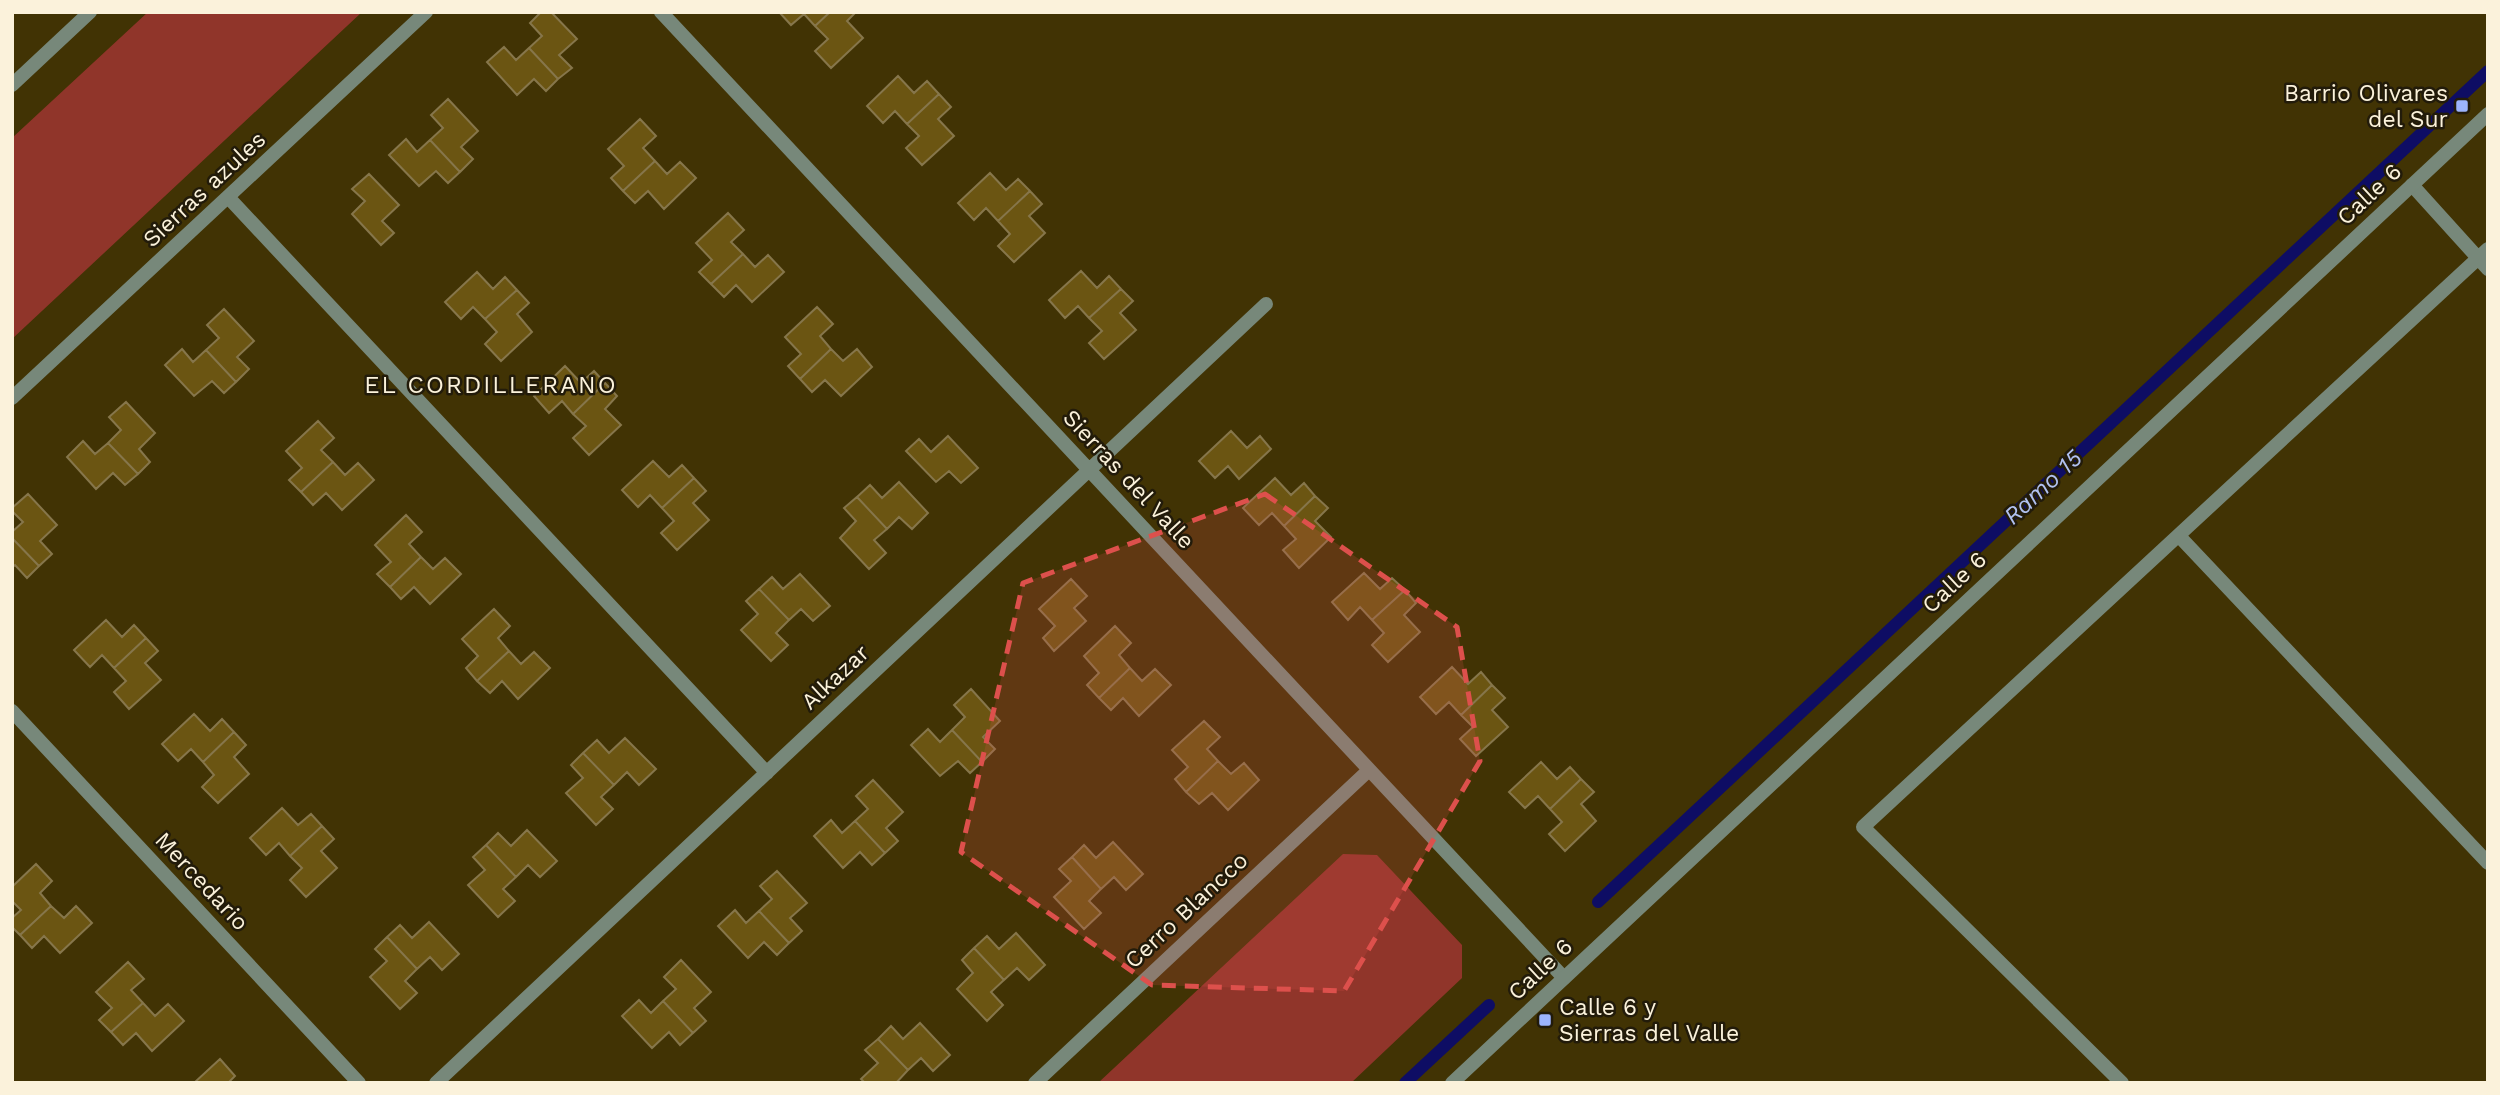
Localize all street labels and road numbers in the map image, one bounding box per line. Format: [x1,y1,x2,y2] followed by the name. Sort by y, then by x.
[138,126,271,253] street label: Sierras azules
[2332,158,2407,231] street label: Calle 6
[1057,404,1200,554] street label: Sierras del Valle
[1917,546,1992,619] street label: Calle 6
[796,639,875,715] street label: Alkazar
[149,827,254,936] street label: Mercedario
[1119,847,1253,974] street label: Cerro Blancco
[1503,933,1578,1006] street label: Calle 6

